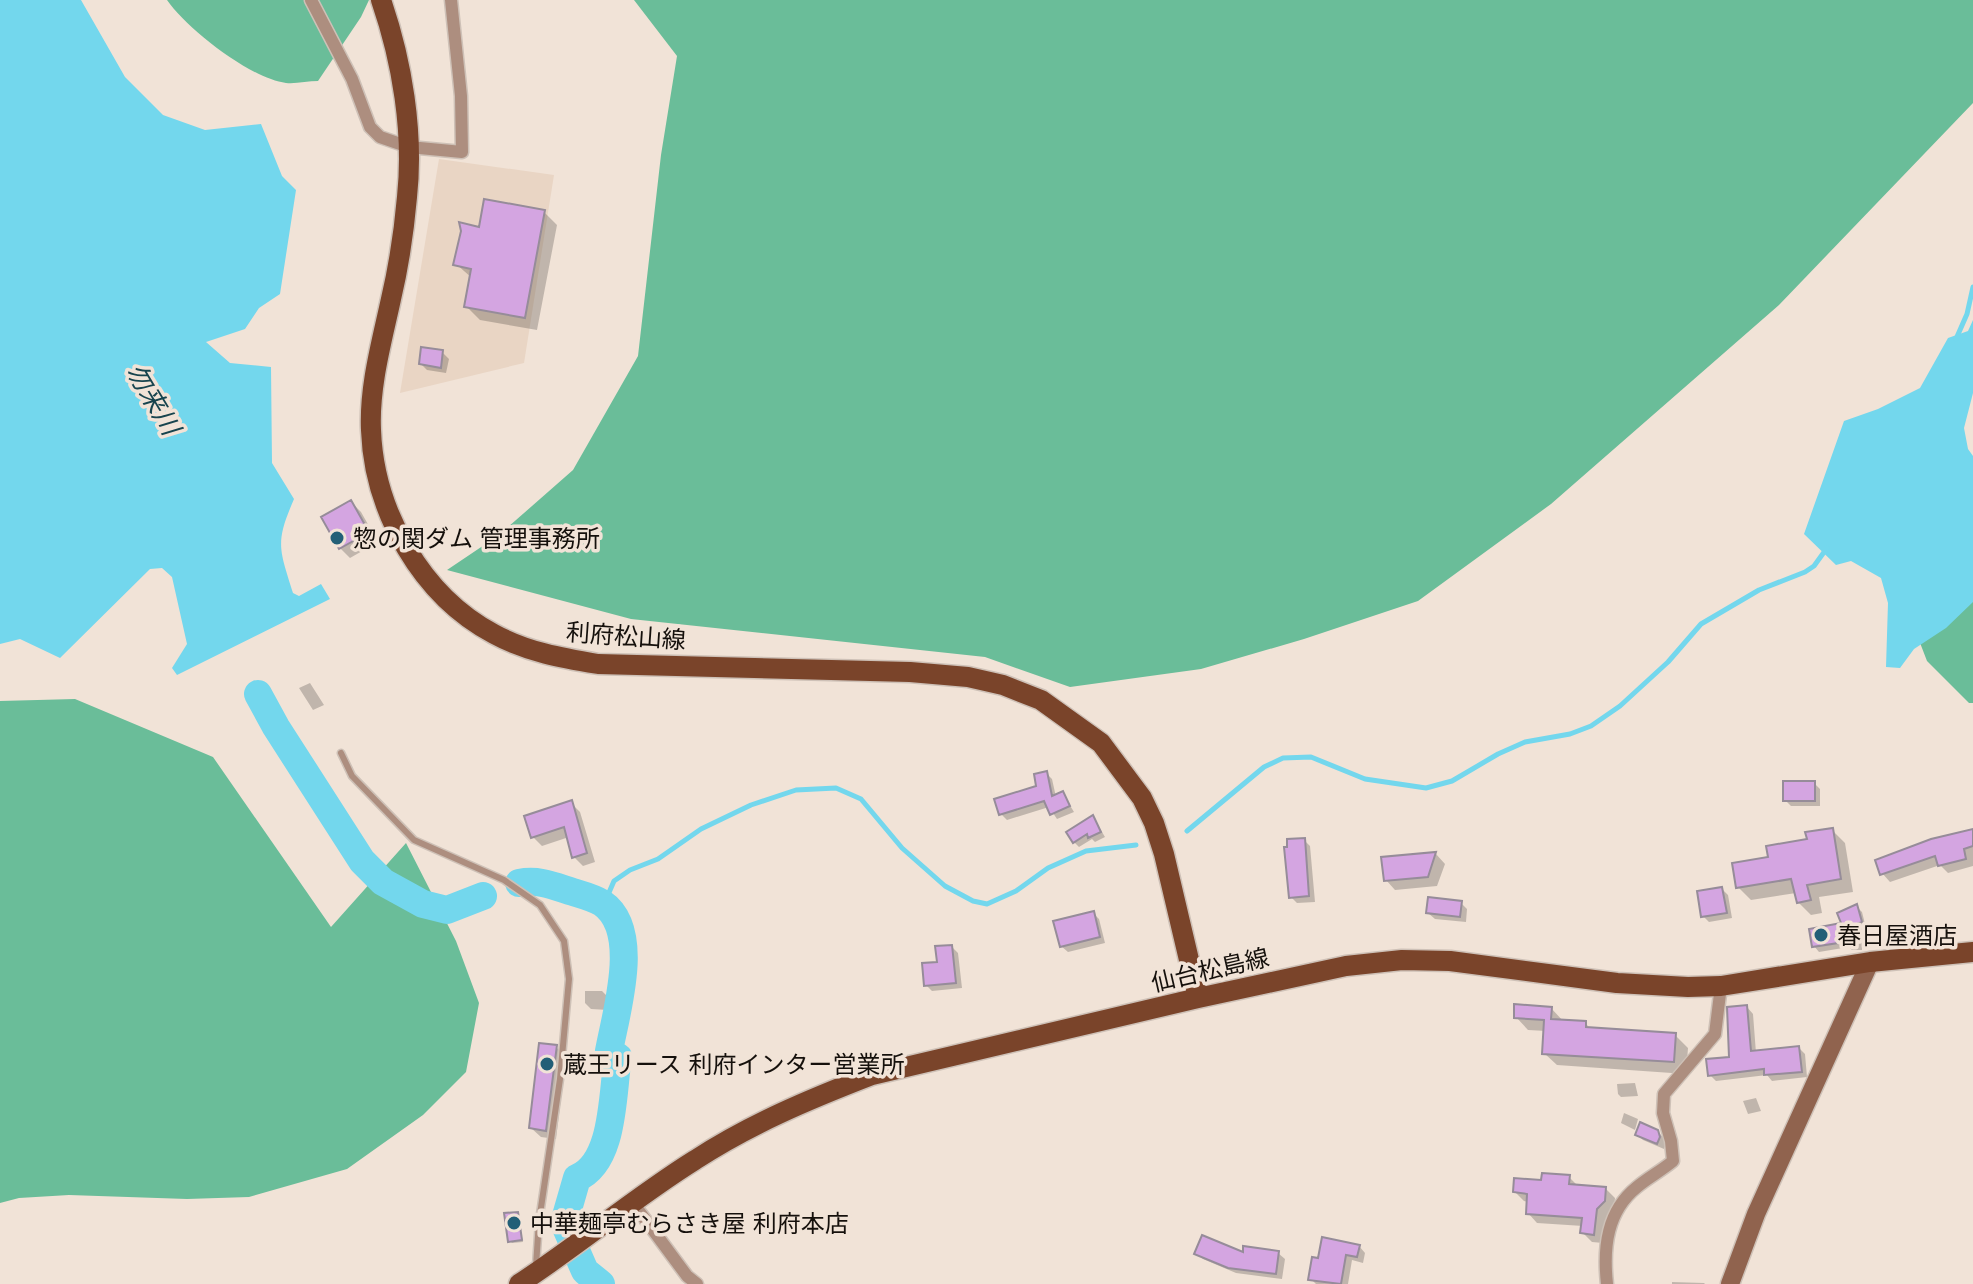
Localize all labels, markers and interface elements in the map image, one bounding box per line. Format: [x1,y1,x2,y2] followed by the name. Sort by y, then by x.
[120,358,187,443] water label: 勿来川
[353,525,600,552] place label: 惣の関ダム 管理事務所
[328,529,346,547] marker: 惣の関ダム 管理事務所
[565,618,687,654] street label: 利府松山線
[1837,922,1957,949] place label: 春日屋酒店
[1812,926,1830,944] marker: 春日屋酒店
[1149,943,1271,997] street label: 仙台松島線
[563,1051,904,1078] place label: 蔵王リース 利府インター営業所
[538,1055,556,1073] marker: 蔵王リース 利府インター営業所
[530,1210,849,1237] place label: 中華麺亭むらさき屋 利府本店
[505,1214,523,1232] marker: 中華麺亭むらさき屋 利府本店

